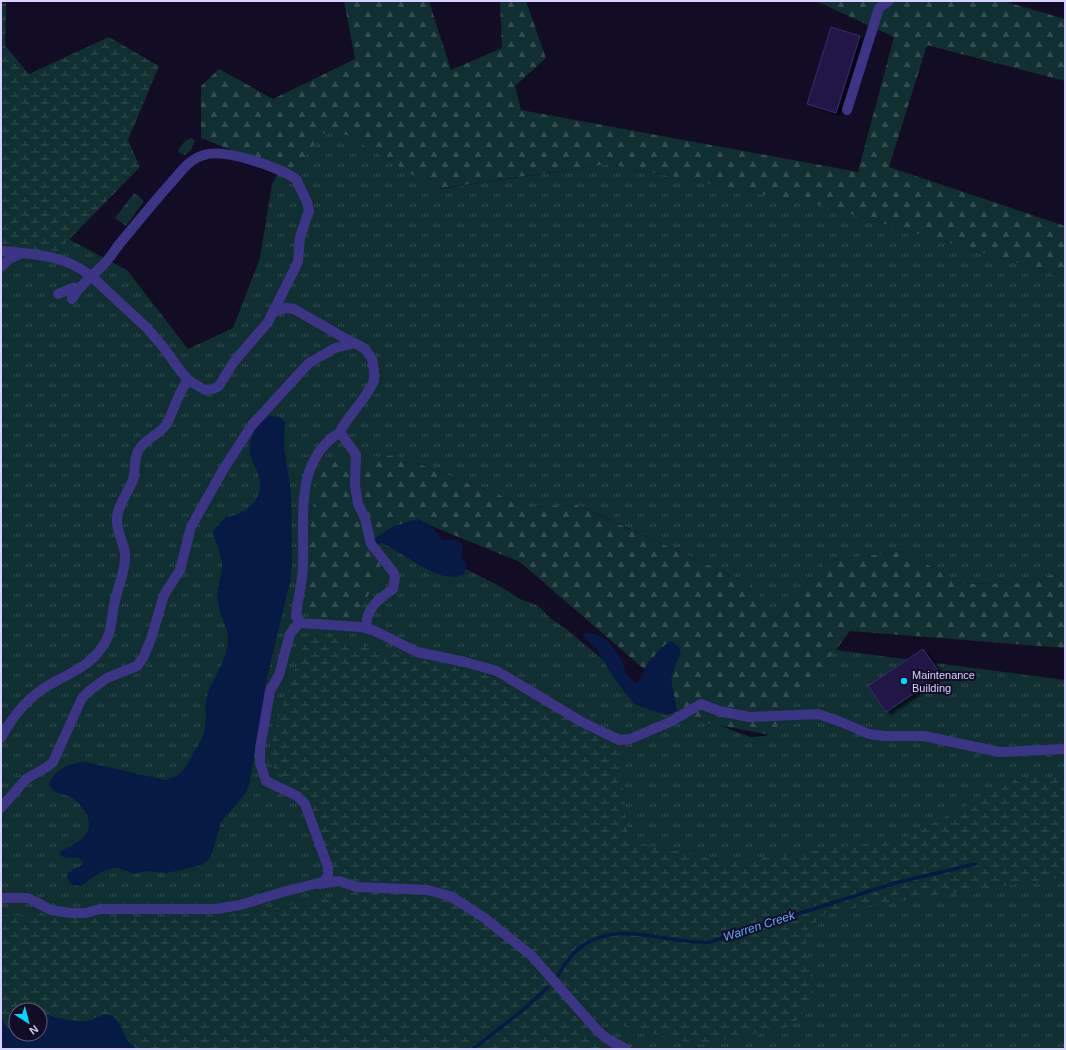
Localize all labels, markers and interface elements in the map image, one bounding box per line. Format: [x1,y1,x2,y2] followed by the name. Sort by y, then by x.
[912,669,975,694] place label: Maintenance Building
[899,676,909,686] marker: Maintenance Building
[721,908,798,944] water label: Warren Creek
[8,1002,48,1042] north arrow
[27,1023,41,1037] text: N

